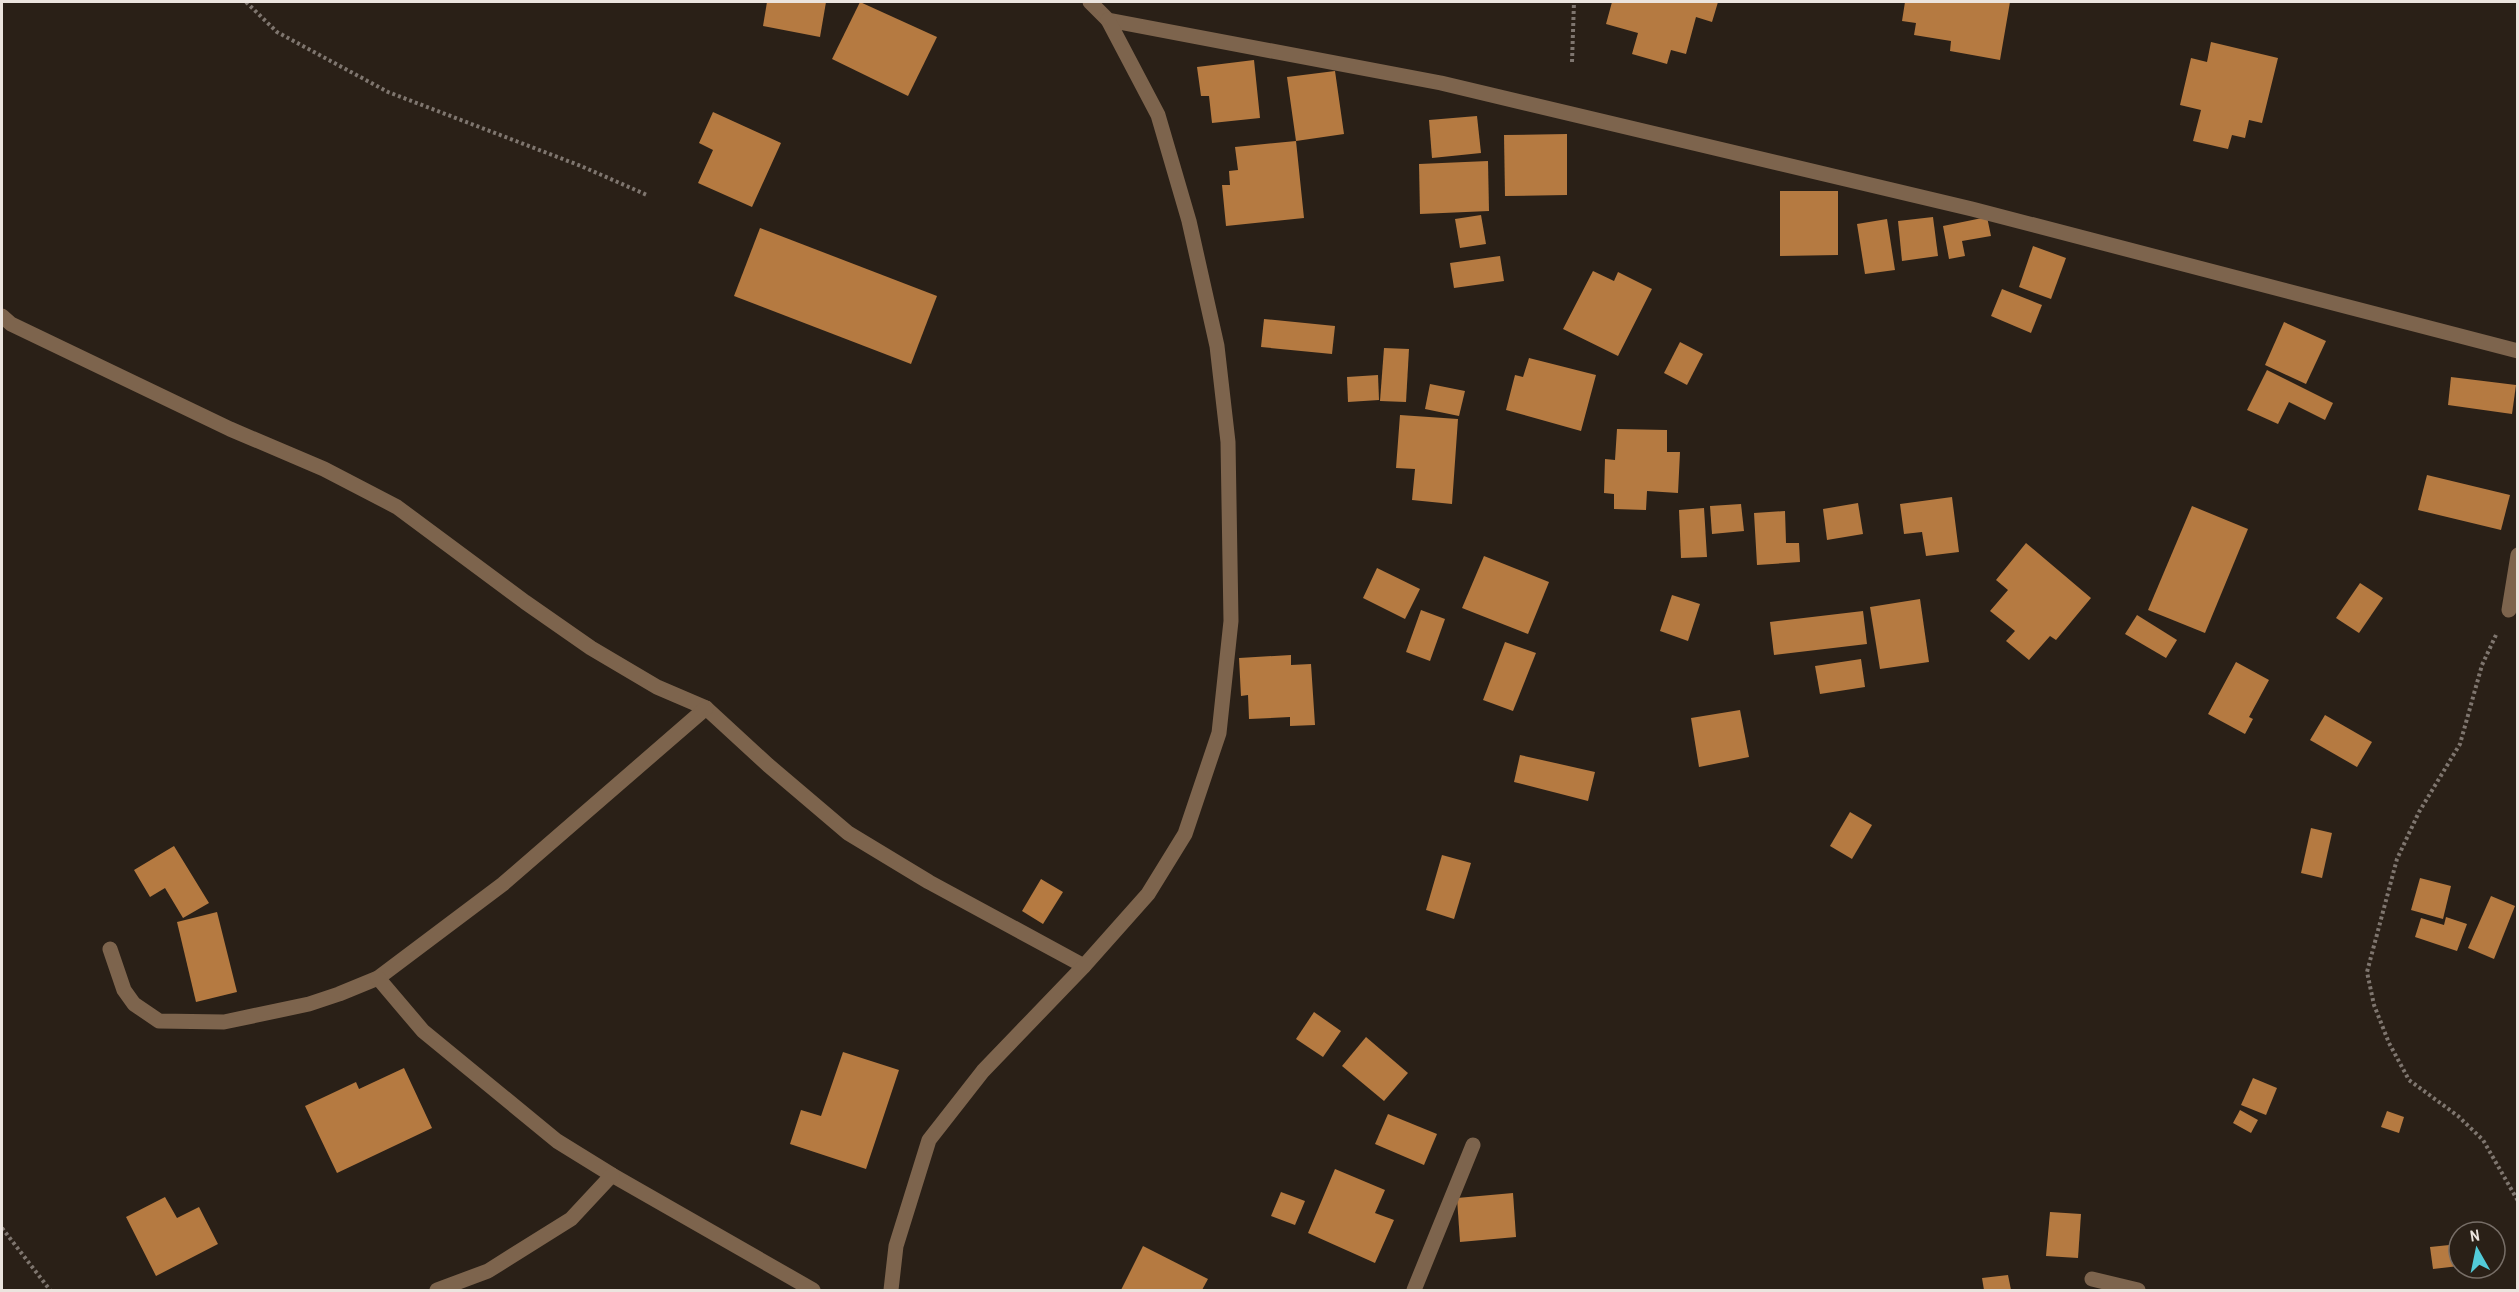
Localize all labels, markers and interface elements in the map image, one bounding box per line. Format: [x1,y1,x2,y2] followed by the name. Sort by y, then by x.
[2447,1220,2507,1280] north arrow
[2468,1224,2481,1247] text: N

